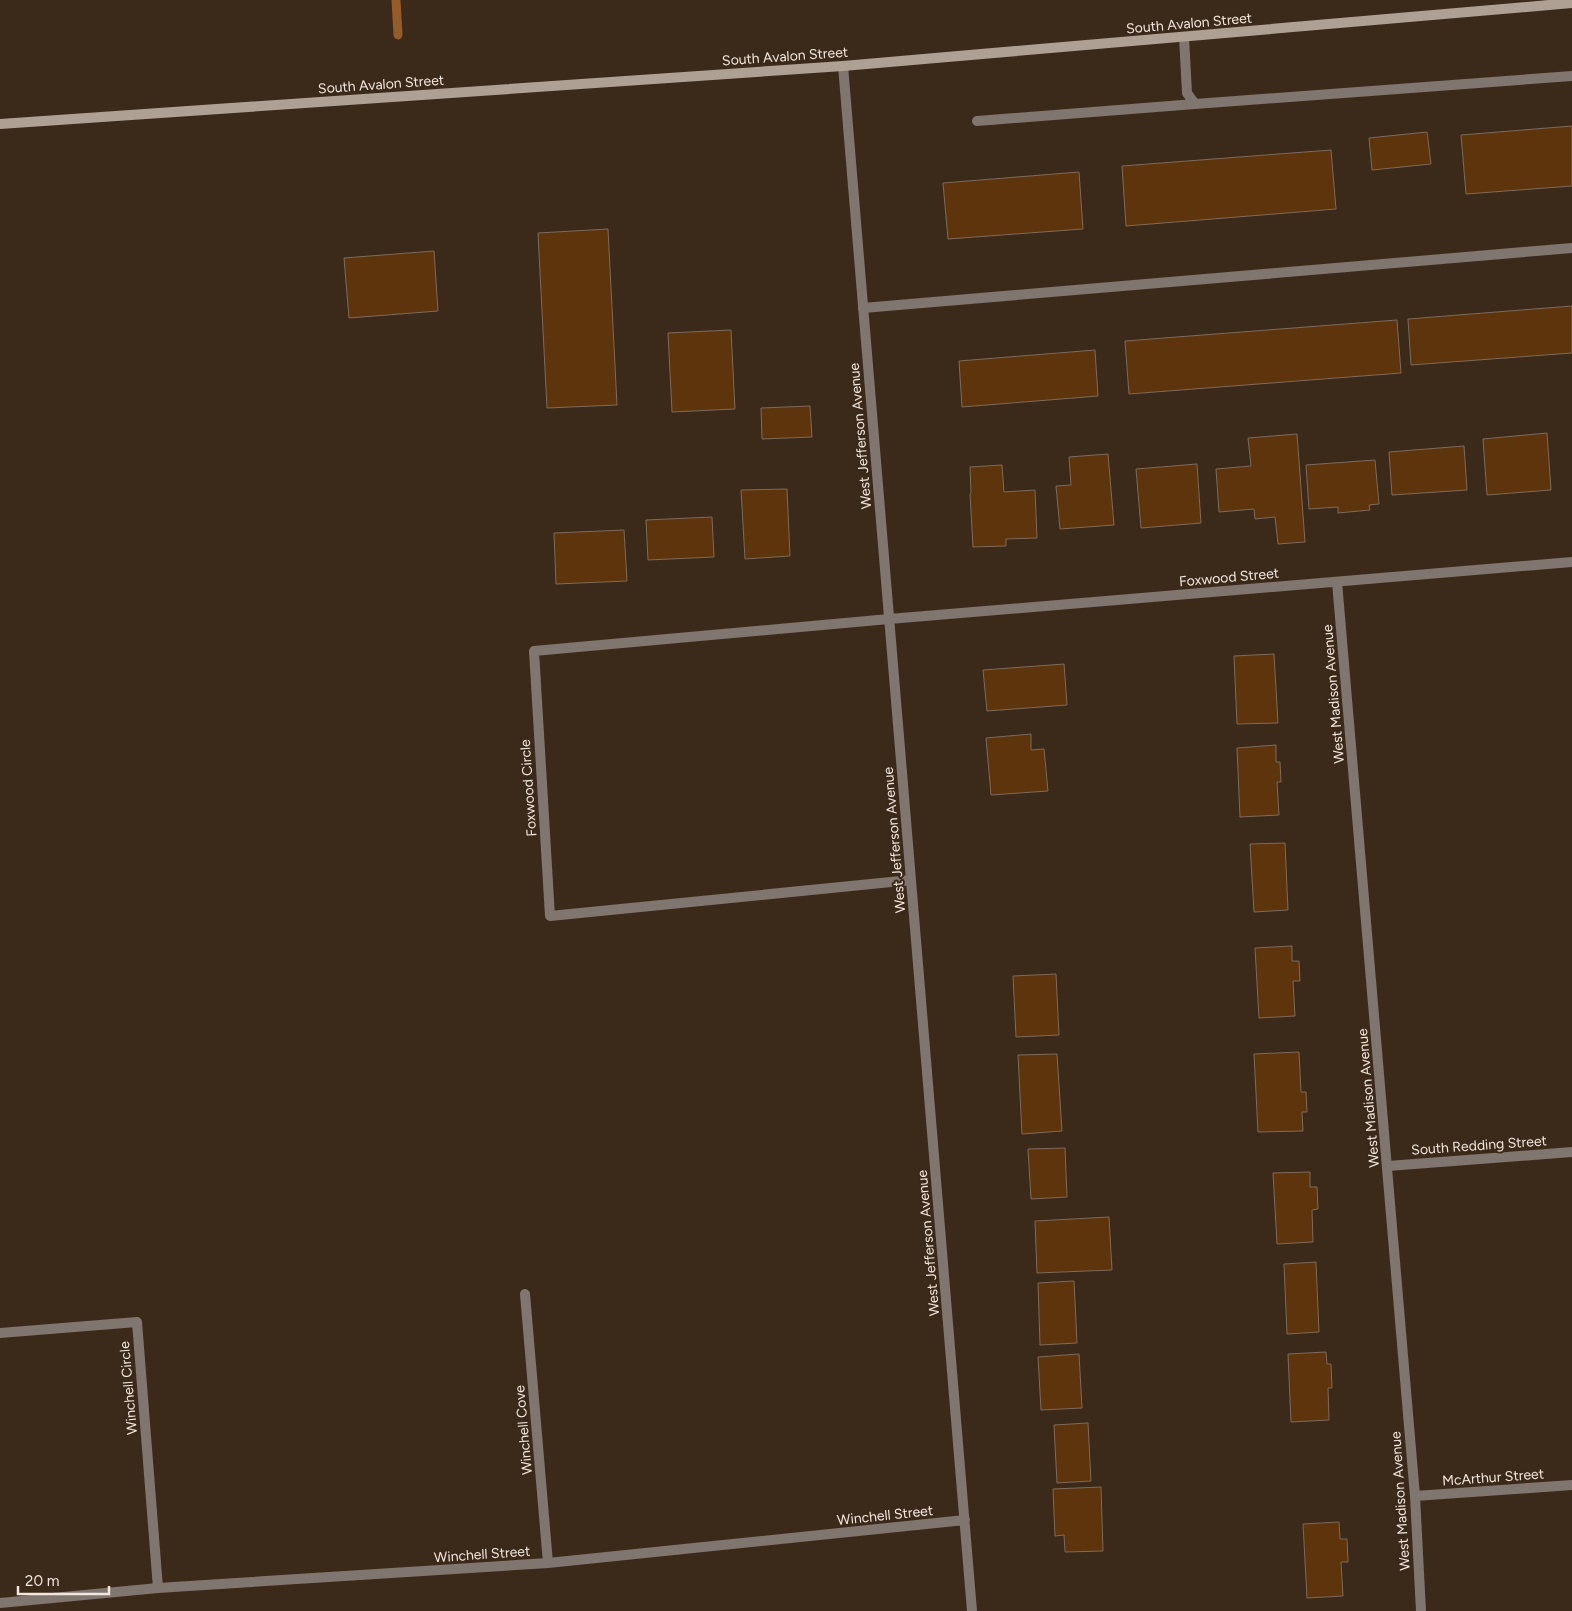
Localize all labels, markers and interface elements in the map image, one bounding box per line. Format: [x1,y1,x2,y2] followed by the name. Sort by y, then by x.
[1125,10,1253,37] street label: South Avalon Street
[721,44,849,69] street label: South Avalon Street
[317,72,445,97] street label: South Avalon Street
[846,362,875,510] street label: West Jefferson Avenue
[1178,565,1280,590] street label: Foxwood Street
[1319,623,1348,764] street label: West Madison Avenue
[517,738,540,837] street label: Foxwood Circle
[880,766,909,914] street label: West Jefferson Avenue
[1354,1027,1383,1168] street label: West Madison Avenue
[1411,1132,1547,1159] street label: South Redding Street
[914,1169,943,1317] street label: West Jefferson Avenue
[116,1340,141,1435] street label: Winchell Circle
[511,1384,536,1475] street label: Winchell Cove
[1387,1430,1414,1571] street label: West Madison Avenue
[1442,1465,1544,1490] street label: McArthur Street
[836,1502,934,1529] street label: Winchell Street
[433,1543,531,1566] street label: Winchell Street
[18,1564,109,1596] scale bar
[25,1572,59,1590] text: 20 m

